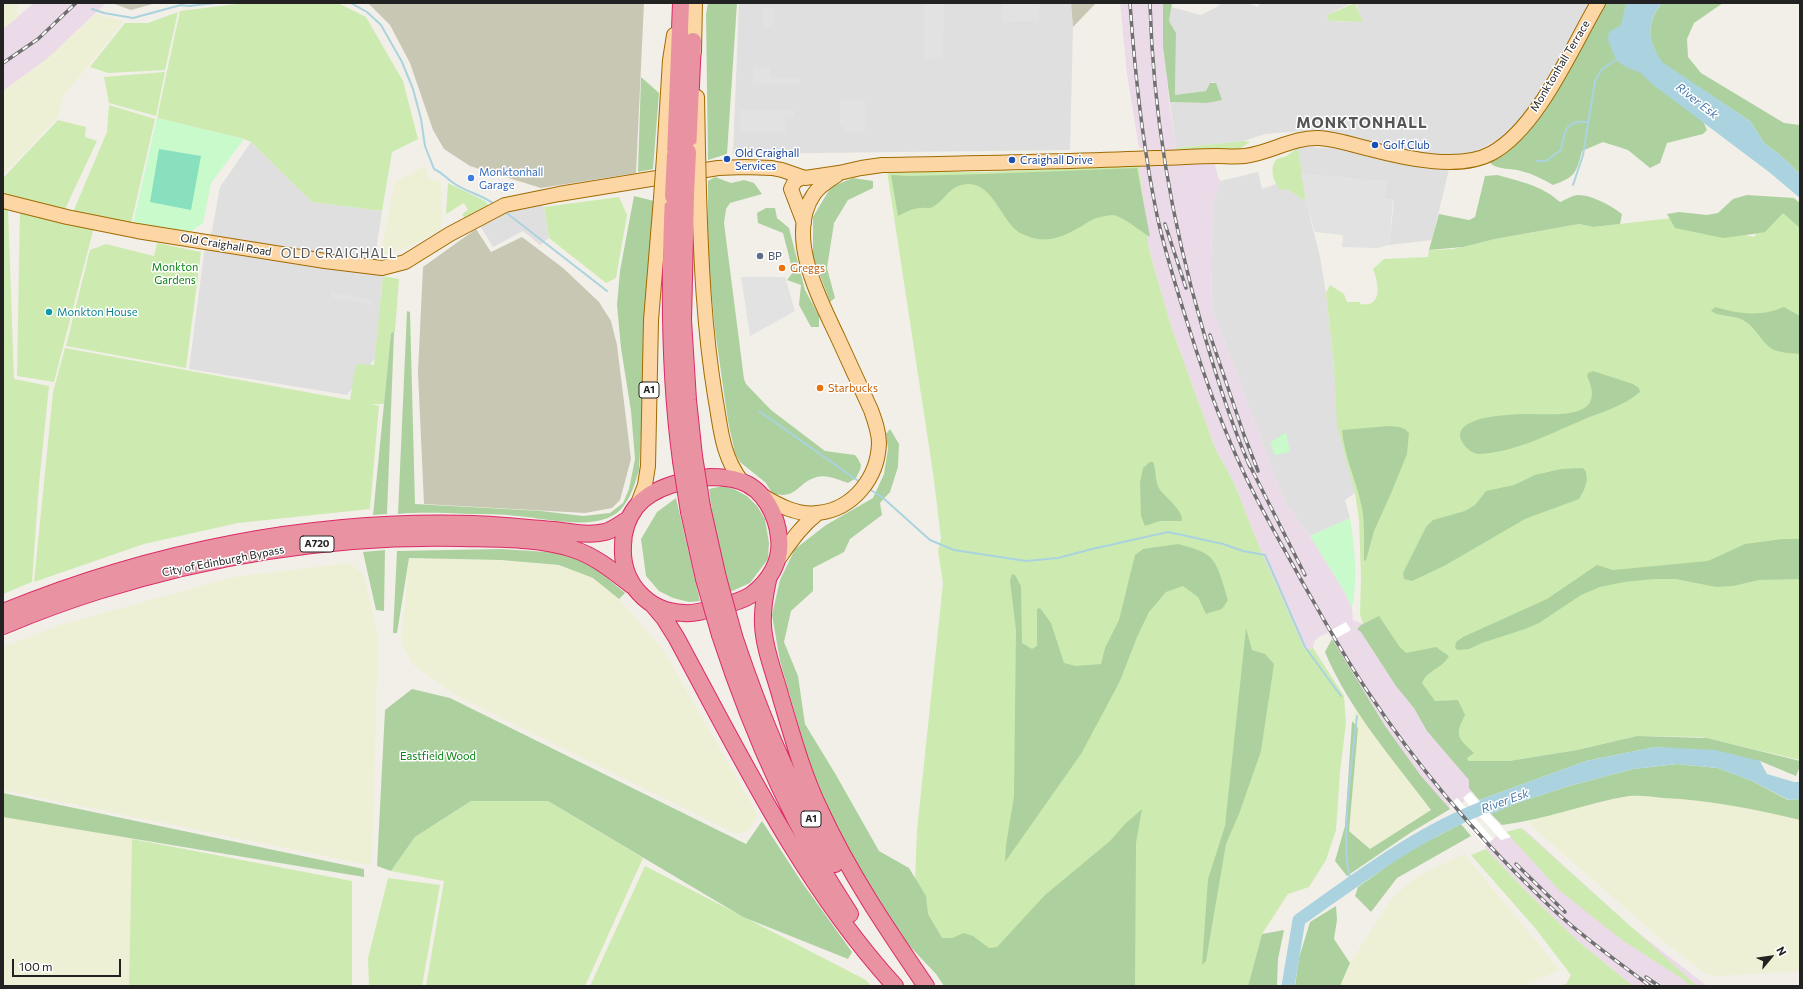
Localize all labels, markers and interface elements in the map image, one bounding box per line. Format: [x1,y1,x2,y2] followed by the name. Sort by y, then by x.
[1528,18,1592,114] street label: Monktonhall Terrace
[1673,80,1721,122] water label: River Esk
[1296,114,1428,132] district label: MONKTONHALL
[1383,138,1430,152] place label: Golf Club
[1370,140,1380,150] marker: Golf Club
[735,146,799,172] place label: Old Craighall Services
[1020,153,1093,167] place label: Craighall Drive
[722,154,732,164] marker: Old Craighall Services
[1007,155,1017,165] marker: Craighall Drive
[479,165,543,191] place label: Monktonhall Garage
[466,173,476,183] marker: Monktonhall Garage
[180,231,272,259] street label: Old Craighall Road
[281,246,397,262] district label: OLD CRAIGHALL
[768,249,782,263] place label: BP
[755,251,765,261] marker: BP
[152,260,198,286] park label: Monkton Gardens
[790,261,825,275] place label: Greggs
[777,263,787,273] marker: Greggs
[57,305,138,319] place label: Monkton House
[44,307,54,317] marker: Monkton House
[828,381,878,395] place label: Starbucks
[639,382,659,398] road number: A1
[815,383,825,393] marker: Starbucks
[300,536,334,552] road number: A720
[161,543,285,579] street label: City of Edinburgh Bypass
[400,749,476,763] park label: Eastfield Wood
[1479,786,1531,816] water label: River Esk
[801,811,821,827] road number: A1
[1751,937,1791,977] north arrow
[1774,944,1790,958] text: N
[14,951,123,977] scale bar
[19,959,53,973] text: 100 m

